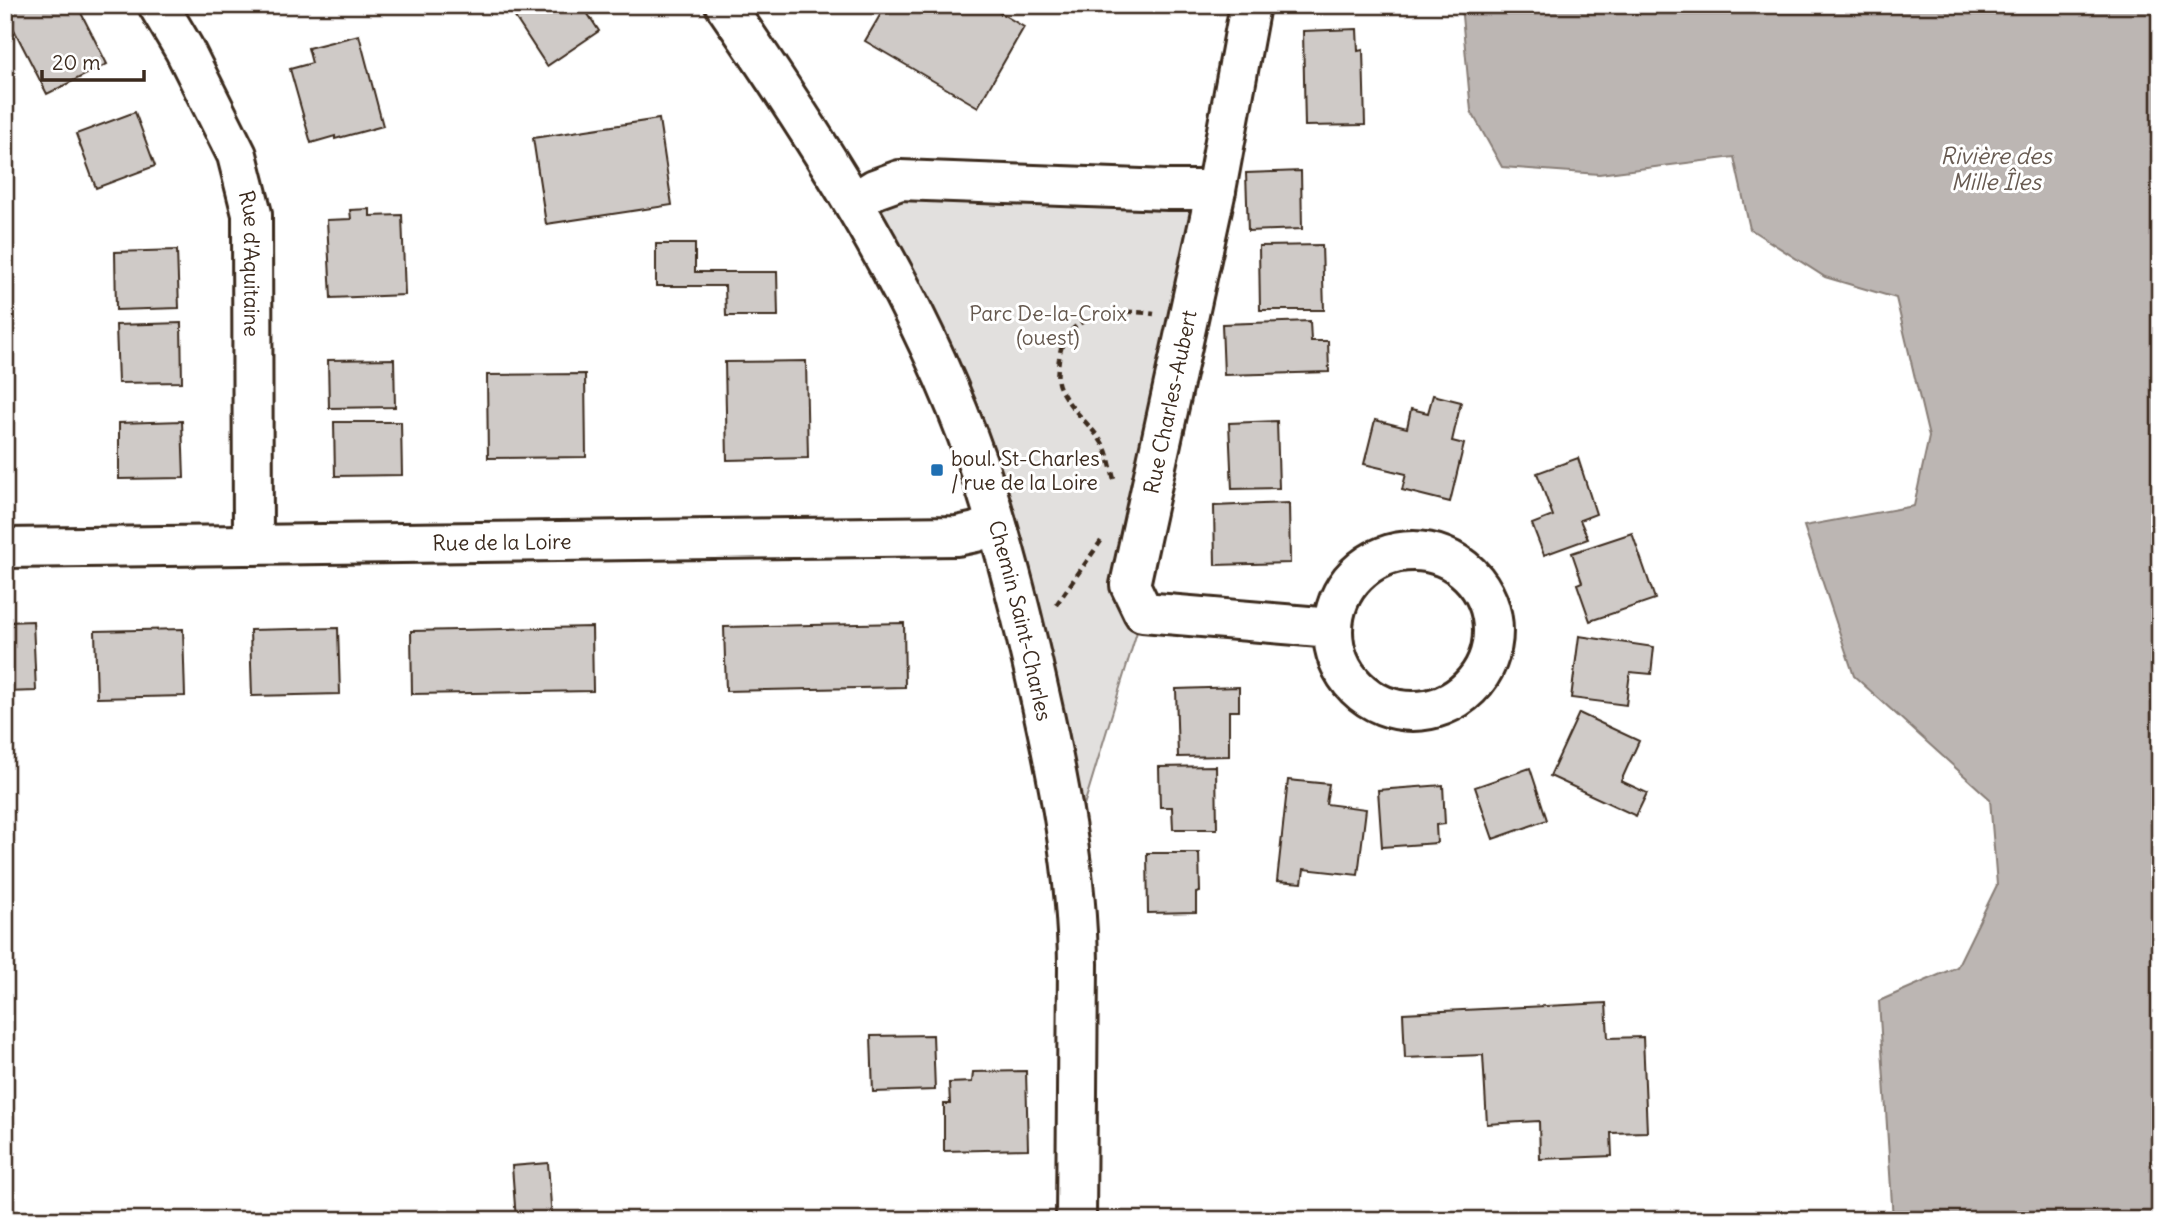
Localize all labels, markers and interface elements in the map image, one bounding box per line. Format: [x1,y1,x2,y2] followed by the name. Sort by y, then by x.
[42,38,144,82] scale bar
[52,49,101,76] text: 20 m
[1940,141,2053,196] water label: Rivière des Mille Îles
[233,188,266,337] street label: Rue d'Aquitaine
[969,300,1127,351] park label: Parc De-la-Croix (ouest)
[1137,308,1203,496] street label: Rue Charles-Aubert
[951,445,1100,496] place label: boul. St-Charles / rue de la Loire
[929,462,945,478] marker: boul. St-Charles / rue de la Loire
[983,517,1058,723] street label: Chemin Saint-Charles
[432,527,572,556] street label: Rue de la Loire

